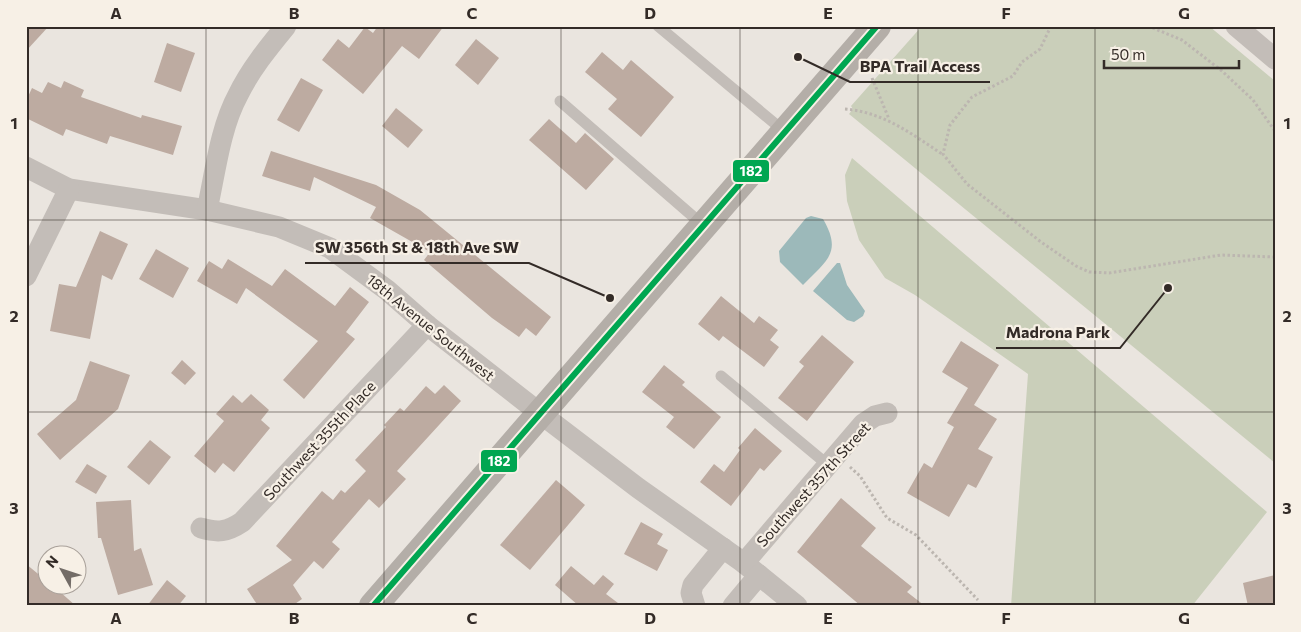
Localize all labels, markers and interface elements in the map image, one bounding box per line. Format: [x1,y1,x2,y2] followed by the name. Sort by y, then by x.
[110,3,122,22] text: A
[289,3,300,22] text: B
[467,3,478,22] text: C
[644,3,656,22] text: D
[823,3,833,22] text: E
[1001,3,1011,22] text: F
[1178,3,1190,22] text: G
[1104,38,1238,70] scale bar
[1111,45,1145,63] text: 50 m
[850,51,990,82] callout: BPA Trail Access
[860,56,980,75] text: BPA Trail Access
[10,113,18,132] text: 1
[1283,113,1291,132] text: 1
[732,159,770,183] line badge: 182
[740,162,762,179] text: 182
[305,232,529,263] callout: SW 356th St & 18th Ave SW
[315,237,519,256] text: SW 356th St & 18th Ave SW
[363,270,499,384] street label: 18th Avenue Southwest
[9,306,19,325] text: 2
[1282,306,1292,325] text: 2
[996,317,1120,348] callout: Madrona Park
[1006,322,1111,341] text: Madrona Park
[259,377,379,503] street label: Southwest 355th Place
[752,418,874,550] street label: Southwest 357th Street
[480,449,518,473] line badge: 182
[488,452,510,469] text: 182
[9,498,19,517] text: 3
[1282,498,1292,517] text: 3
[38,544,88,594] north arrow
[42,552,62,571] text: N
[110,608,122,627] text: A
[289,608,300,627] text: B
[467,608,478,627] text: C
[644,608,656,627] text: D
[823,608,833,627] text: E
[1001,608,1011,627] text: F
[1178,608,1190,627] text: G

